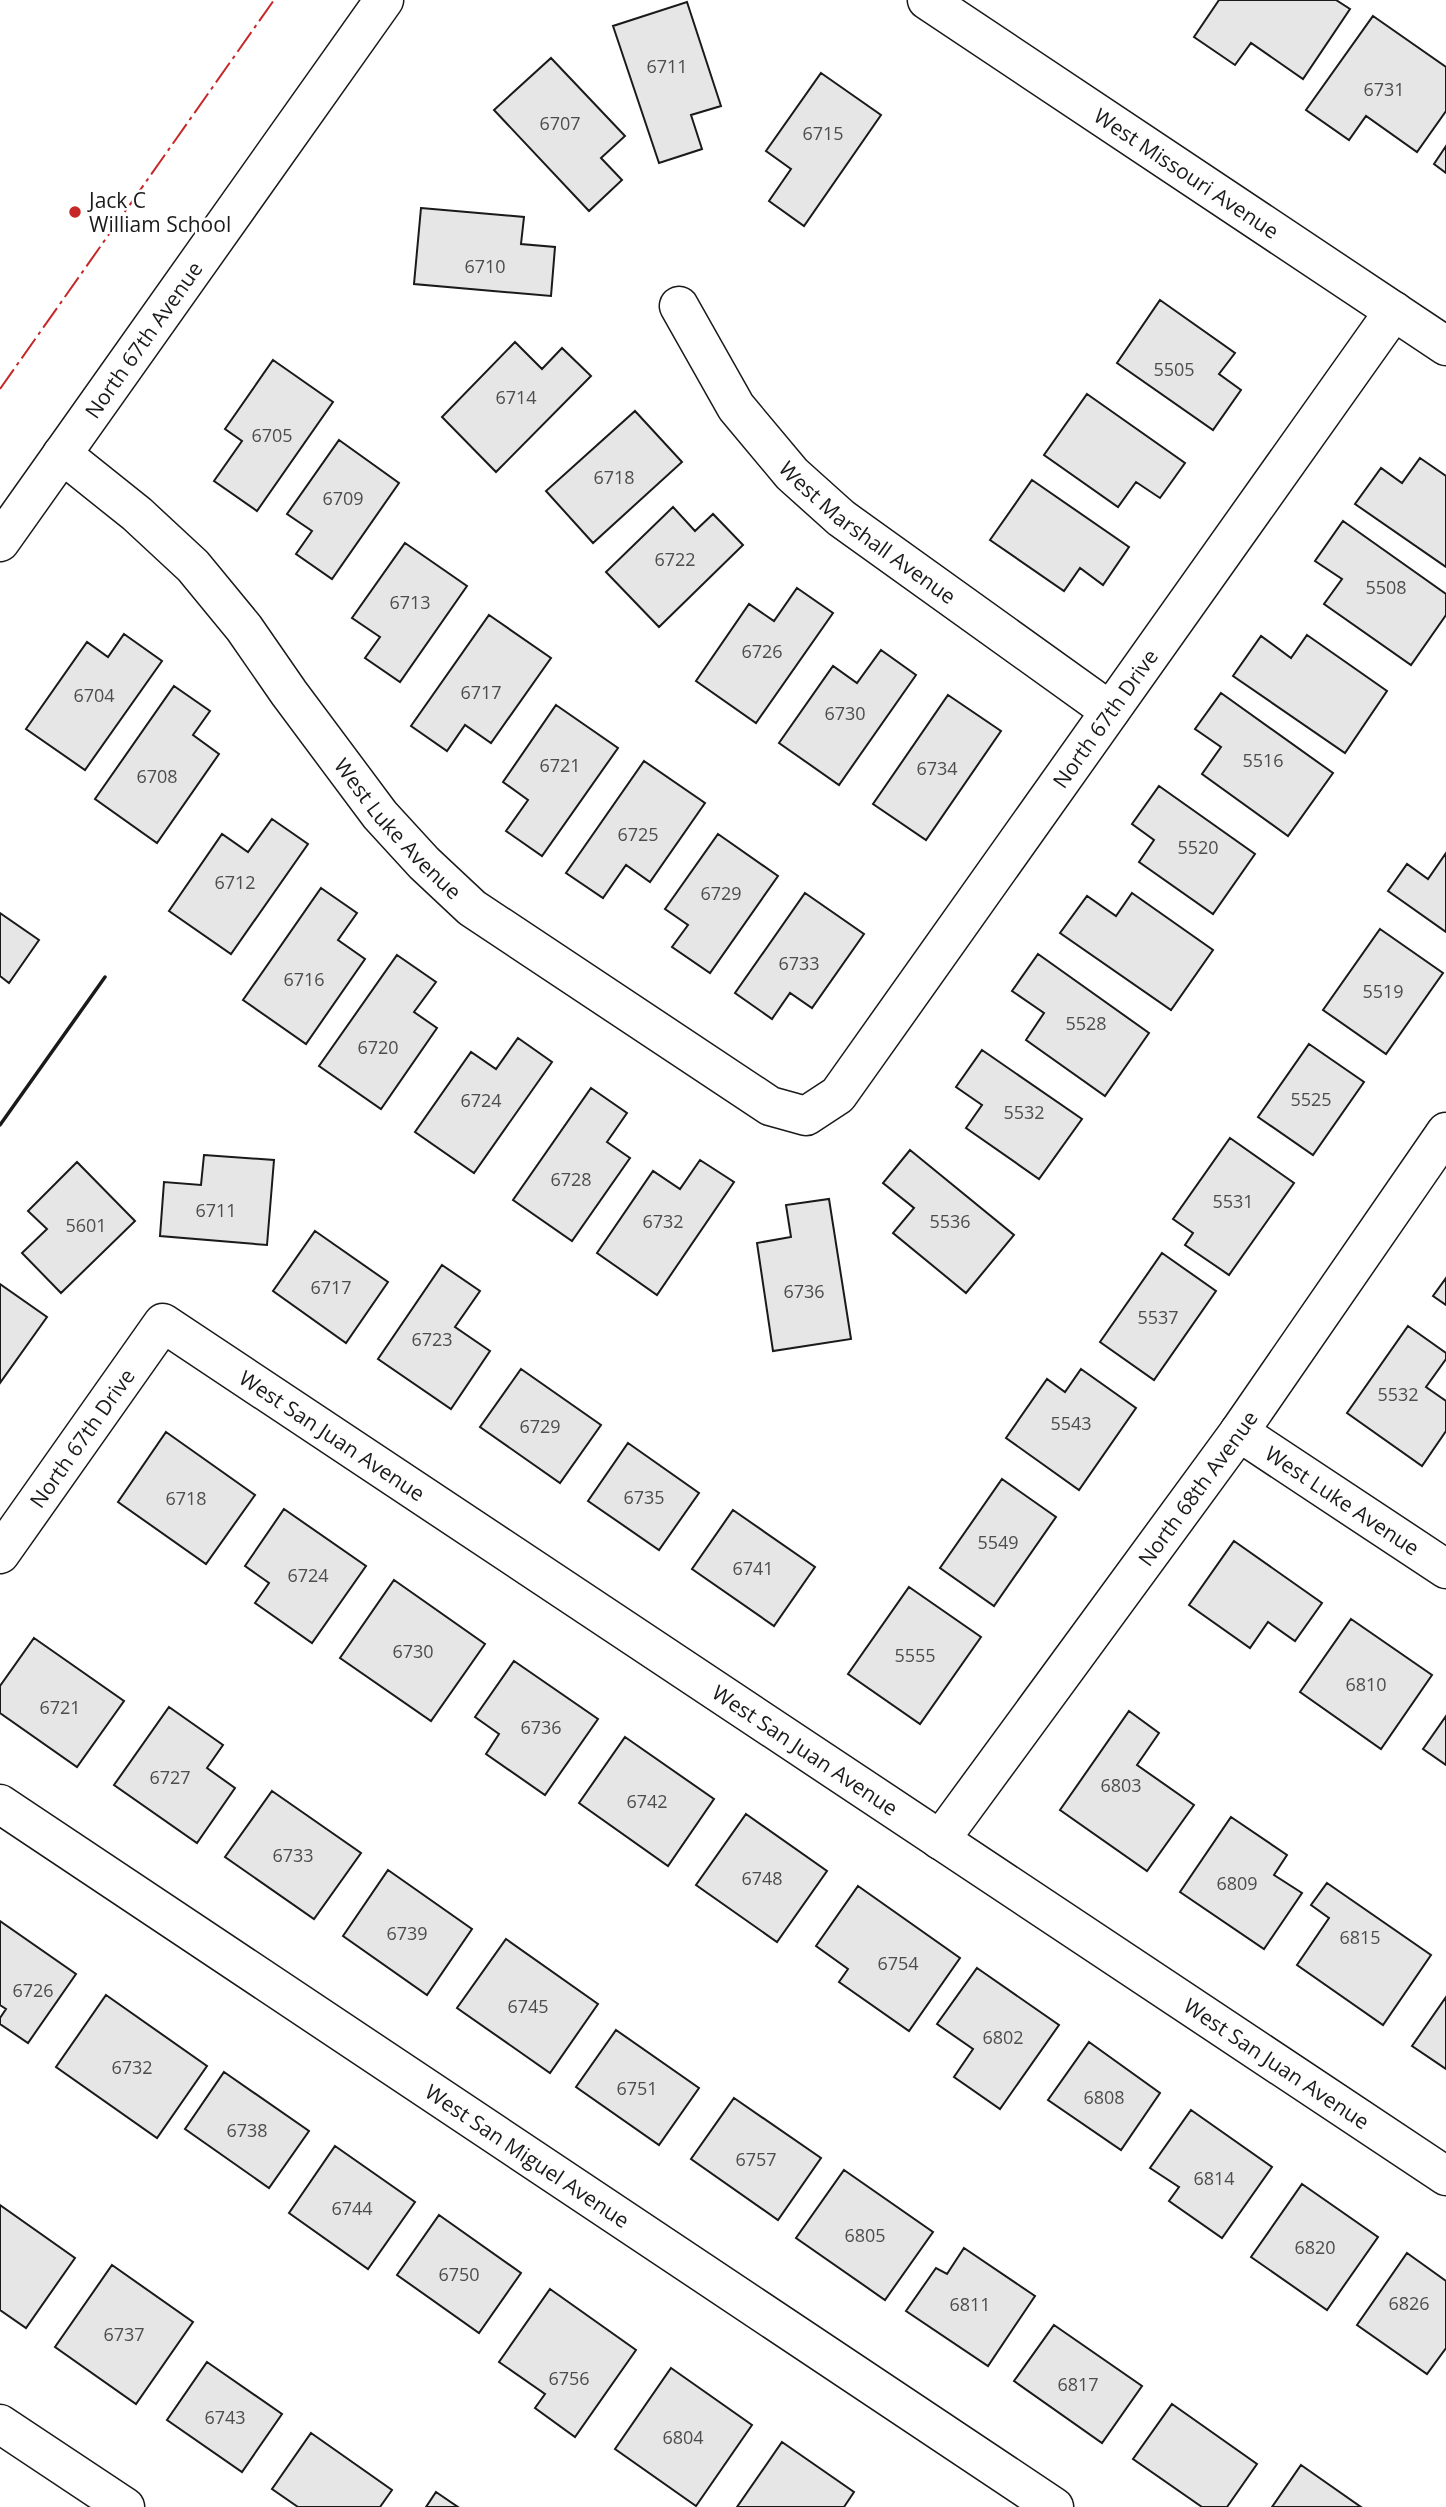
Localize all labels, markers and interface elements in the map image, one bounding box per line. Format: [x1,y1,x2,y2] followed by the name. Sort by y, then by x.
[646,54,688,78] house number: 6711
[1363,77,1405,101] house number: 6731
[1089,101,1284,245] street label: West Missouri Avenue
[539,111,581,135] house number: 6707
[802,121,844,145] house number: 6715
[87,186,231,238] place label: Jack C William School
[67,204,83,220] marker: Jack C William School
[464,254,506,278] house number: 6710
[78,256,209,424] street label: North 67th Avenue
[1153,357,1195,381] house number: 5505
[495,385,537,409] house number: 6714
[251,423,293,447] house number: 6705
[773,455,962,610] street label: West Marshall Avenue
[593,465,635,489] house number: 6718
[322,486,364,510] house number: 6709
[654,547,696,571] house number: 6722
[1365,575,1407,599] house number: 5508
[389,590,431,614] house number: 6713
[741,639,783,663] house number: 6726
[1046,643,1164,794] street label: North 67th Drive
[460,680,502,704] house number: 6717
[73,683,115,707] house number: 6704
[824,701,866,725] house number: 6730
[1242,748,1284,772] house number: 5516
[328,752,468,905] street label: West Luke Avenue
[539,753,581,777] house number: 6721
[916,756,958,780] house number: 6734
[136,764,178,788] house number: 6708
[617,822,659,846] house number: 6725
[1177,835,1219,859] house number: 5520
[214,870,256,894] house number: 6712
[700,881,742,905] house number: 6729
[778,951,820,975] house number: 6733
[283,967,325,991] house number: 6716
[1362,979,1404,1003] house number: 5519
[1065,1011,1107,1035] house number: 5528
[357,1035,399,1059] house number: 6720
[1290,1087,1332,1111] house number: 5525
[460,1088,502,1112] house number: 6724
[1003,1100,1045,1124] house number: 5532
[550,1167,592,1191] house number: 6728
[1212,1189,1254,1213] house number: 5531
[195,1198,237,1222] house number: 6711
[642,1209,684,1233] house number: 6732
[929,1209,971,1233] house number: 5536
[65,1213,107,1237] house number: 5601
[310,1275,352,1299] house number: 6717
[783,1279,825,1303] house number: 6736
[1137,1305,1179,1329] house number: 5537
[411,1327,453,1351] house number: 6723
[23,1363,141,1513] street label: North 67th Drive
[234,1364,431,1507] street label: West San Juan Avenue
[1377,1382,1419,1406] house number: 5532
[1131,1405,1264,1572] street label: North 68th Avenue
[1050,1411,1092,1435] house number: 5543
[519,1414,561,1438] house number: 6729
[1260,1439,1425,1562] street label: West Luke Avenue
[623,1485,665,1509] house number: 6735
[165,1486,207,1510] house number: 6718
[977,1530,1019,1554] house number: 5549
[732,1556,774,1580] house number: 6741
[287,1563,329,1587] house number: 6724
[392,1639,434,1663] house number: 6730
[894,1643,936,1667] house number: 5555
[1345,1672,1387,1696] house number: 6810
[707,1678,904,1822] street label: West San Juan Avenue
[39,1695,81,1719] house number: 6721
[520,1715,562,1739] house number: 6736
[149,1765,191,1789] house number: 6727
[1100,1773,1142,1797] house number: 6803
[626,1789,668,1813] house number: 6742
[272,1843,314,1867] house number: 6733
[741,1866,783,1890] house number: 6748
[1216,1871,1258,1895] house number: 6809
[386,1921,428,1945] house number: 6739
[1339,1925,1381,1949] house number: 6815
[877,1951,919,1975] house number: 6754
[12,1978,54,2002] house number: 6726
[1178,1992,1375,2135] street label: West San Juan Avenue
[507,1994,549,2018] house number: 6745
[982,2025,1024,2049] house number: 6802
[111,2055,153,2079] house number: 6732
[616,2076,658,2100] house number: 6751
[420,2078,635,2234] street label: West San Miguel Avenue
[1083,2085,1125,2109] house number: 6808
[226,2118,268,2142] house number: 6738
[735,2147,777,2171] house number: 6757
[1193,2166,1235,2190] house number: 6814
[331,2196,373,2220] house number: 6744
[844,2223,886,2247] house number: 6805
[1294,2235,1336,2259] house number: 6820
[438,2262,480,2286] house number: 6750
[1388,2291,1430,2315] house number: 6826
[949,2292,991,2316] house number: 6811
[103,2322,145,2346] house number: 6737
[548,2366,590,2390] house number: 6756
[1057,2372,1099,2396] house number: 6817
[204,2405,246,2429] house number: 6743
[662,2425,704,2449] house number: 6804

